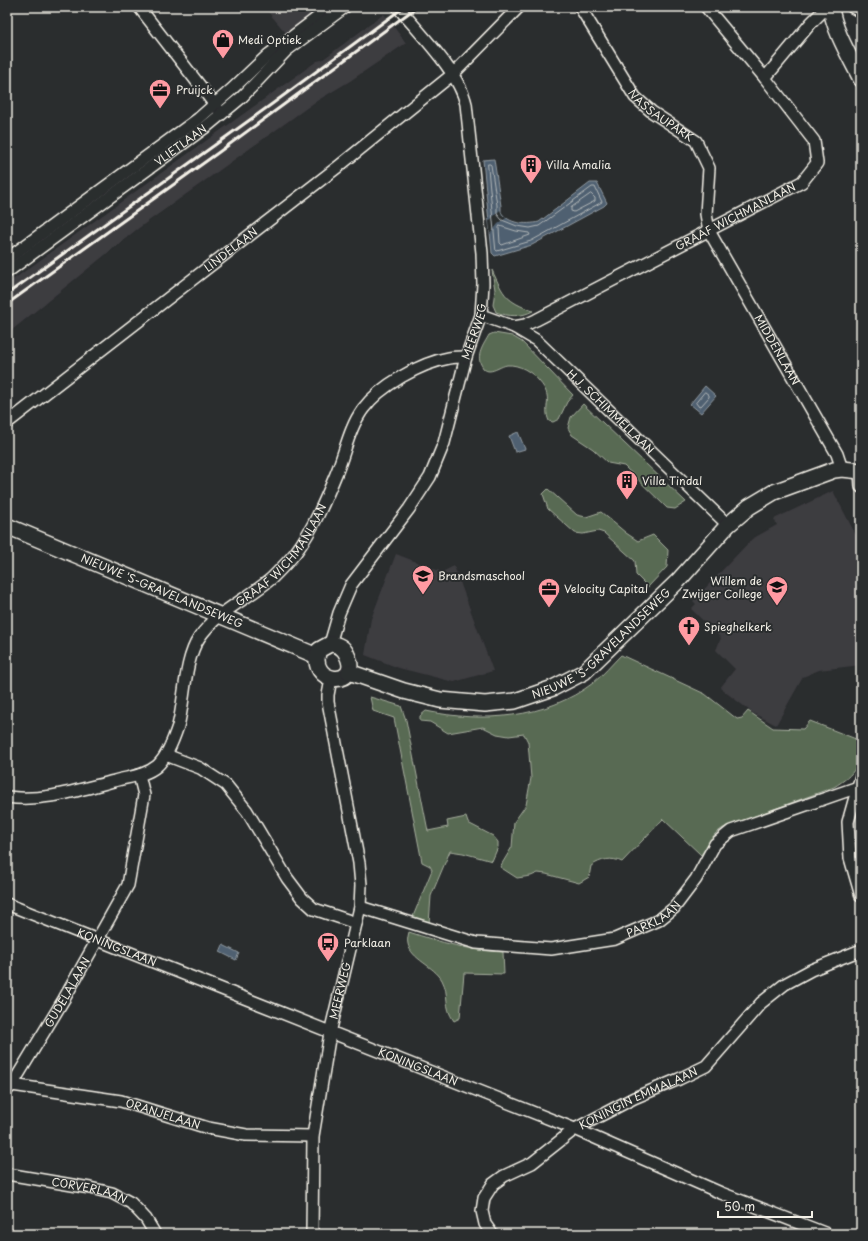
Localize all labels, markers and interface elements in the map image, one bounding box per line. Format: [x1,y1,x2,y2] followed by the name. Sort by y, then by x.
[210,27,236,60] shop icon: Medi Optiek
[238,31,302,48] place label: Medi Optiek
[147,77,173,110] office icon: Pruijck
[176,81,213,98] place label: Pruijck
[624,86,698,146] street label: NASSAUPARK
[151,120,210,170] street label: VLIETLAAN
[518,152,544,185] building icon: Villa Amalia
[546,156,611,173] place label: Villa Amalia
[672,178,799,254] street label: GRAAF WICHMANLAAN
[200,223,261,276] street label: LINDELAAN
[457,303,490,362] street label: MEERWEG
[751,311,805,388] street label: MIDDENLAAN
[563,365,658,458] street label: H.J. SCHIMMELLAAN
[614,468,640,501] building icon: Villa Tindal
[642,472,702,489] place label: Villa Tindal
[232,500,330,610] street label: GRAAF WICHMANLAAN
[78,549,246,632] street label: NIEUWE 'S-GRAVELANDSEWEG
[410,563,436,596] school or university icon: Brandsmaschool
[438,567,525,584] place label: Brandsmaschool
[682,572,762,602] place label: Willem de Zwijger College
[764,574,790,607] school or university icon: Willem de Zwijger College
[536,576,562,609] office icon: Velocity Capital
[564,580,648,597] place label: Velocity Capital
[529,584,674,703] street label: NIEUWE 'S-GRAVELANDSEWEG
[676,614,702,647] church icon: Spieghelkerk
[704,618,772,635] place label: Spieghelkerk
[623,897,685,941] street label: PARKLAAN
[75,924,159,970] street label: KONINGSLAAN
[315,930,341,963] bus stop icon: Parklaan
[344,934,391,951] place label: Parklaan
[40,954,94,1030] street label: GUDELALAAN
[325,960,355,1021] street label: MEERWEG
[376,1043,460,1090] street label: KONINGSLAAN
[576,1062,700,1134] street label: KONINGIN EMMALAAN
[123,1094,203,1133] street label: ORANJELAAN
[50,1173,130,1208] street label: CORVERLAAN
[718,1193,812,1219] scale bar
[724,1197,755,1215] text: 50 m

